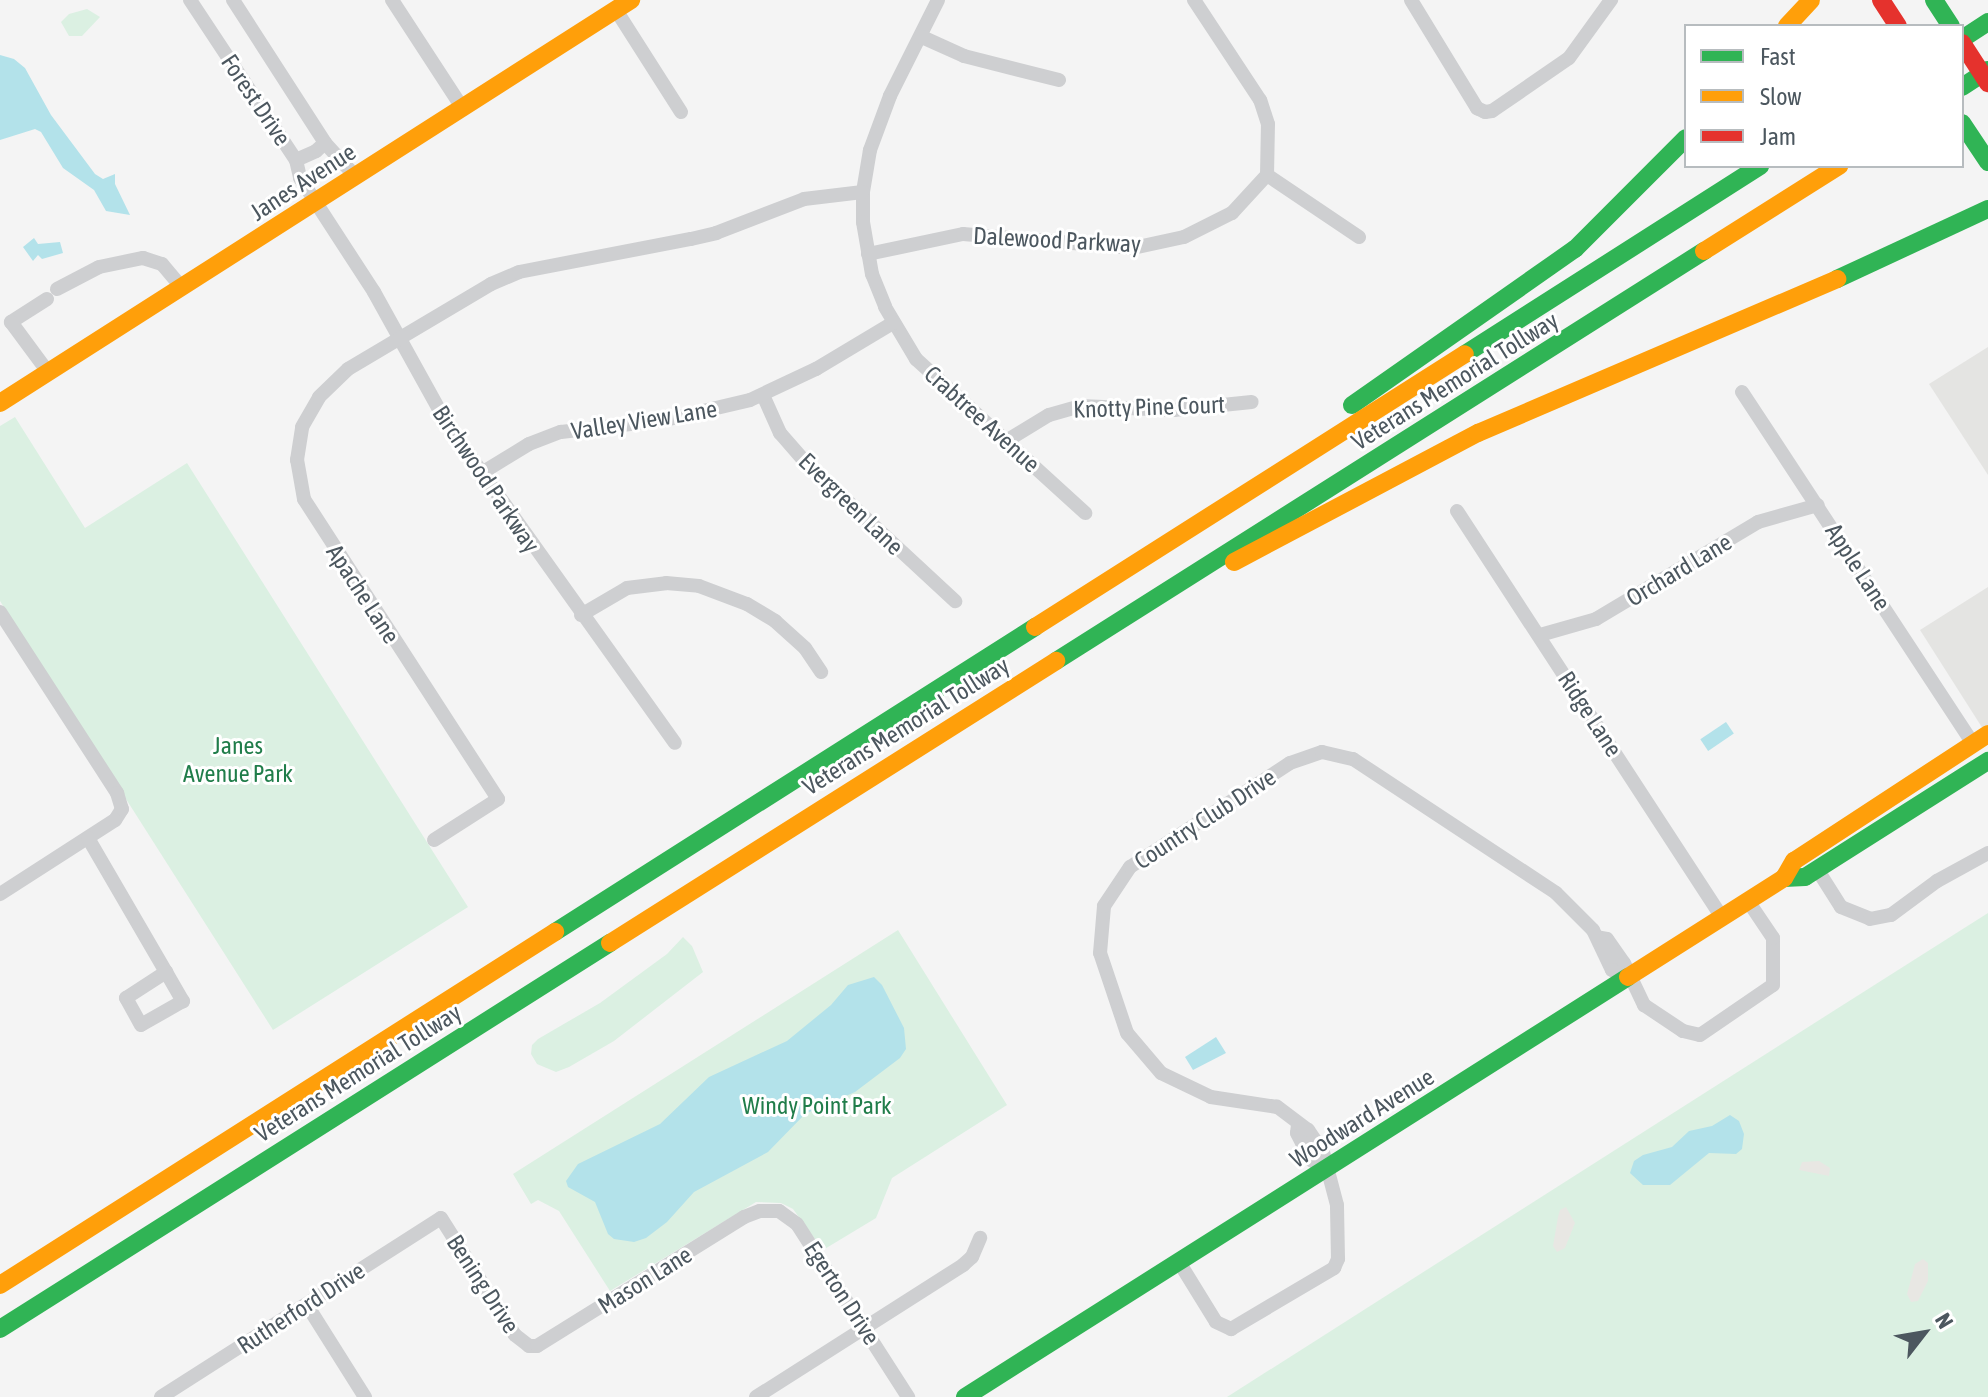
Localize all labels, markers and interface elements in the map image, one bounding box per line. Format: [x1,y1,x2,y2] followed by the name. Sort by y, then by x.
[1684,24,1964,168] legend
[1760,43,1796,70] text: Fast
[215,49,297,151] street label: Forest Drive
[1760,83,1802,110] text: Slow
[1760,123,1796,150] text: Jam
[245,137,361,227] street label: Janes Avenue
[972,221,1142,259] street label: Dalewood Parkway
[1347,306,1563,456] street label: Veterans Memorial Tollway
[918,360,1046,478] street label: Crabtree Avenue
[1073,390,1225,424] street label: Knotty Pine Court
[569,394,719,446] street label: Valley View Lane
[426,400,546,558] street label: Birchwood Parkway
[793,447,909,561] street label: Evergreen Lane
[1819,518,1897,616] street label: Apple Lane
[1621,527,1737,613] street label: Orchard Lane
[320,539,406,649] street label: Apache Lane
[798,651,1014,801] street label: Veterans Memorial Tollway
[1552,666,1628,762] street label: Ridge Lane
[183,732,293,788] park label: Janes Avenue Park
[1129,763,1281,875] street label: Country Club Drive
[250,998,466,1148] street label: Veterans Memorial Tollway
[1285,1062,1439,1174] street label: Woodward Avenue
[742,1092,892,1120] park label: Windy Point Park
[441,1230,525,1338] street label: Bening Drive
[798,1236,886,1350] street label: Egerton Drive
[593,1240,697,1320] street label: Mason Lane
[232,1256,370,1360] street label: Rutherford Drive
[1884,1293,1964,1373] north arrow
[1930,1308,1959,1333] text: N

